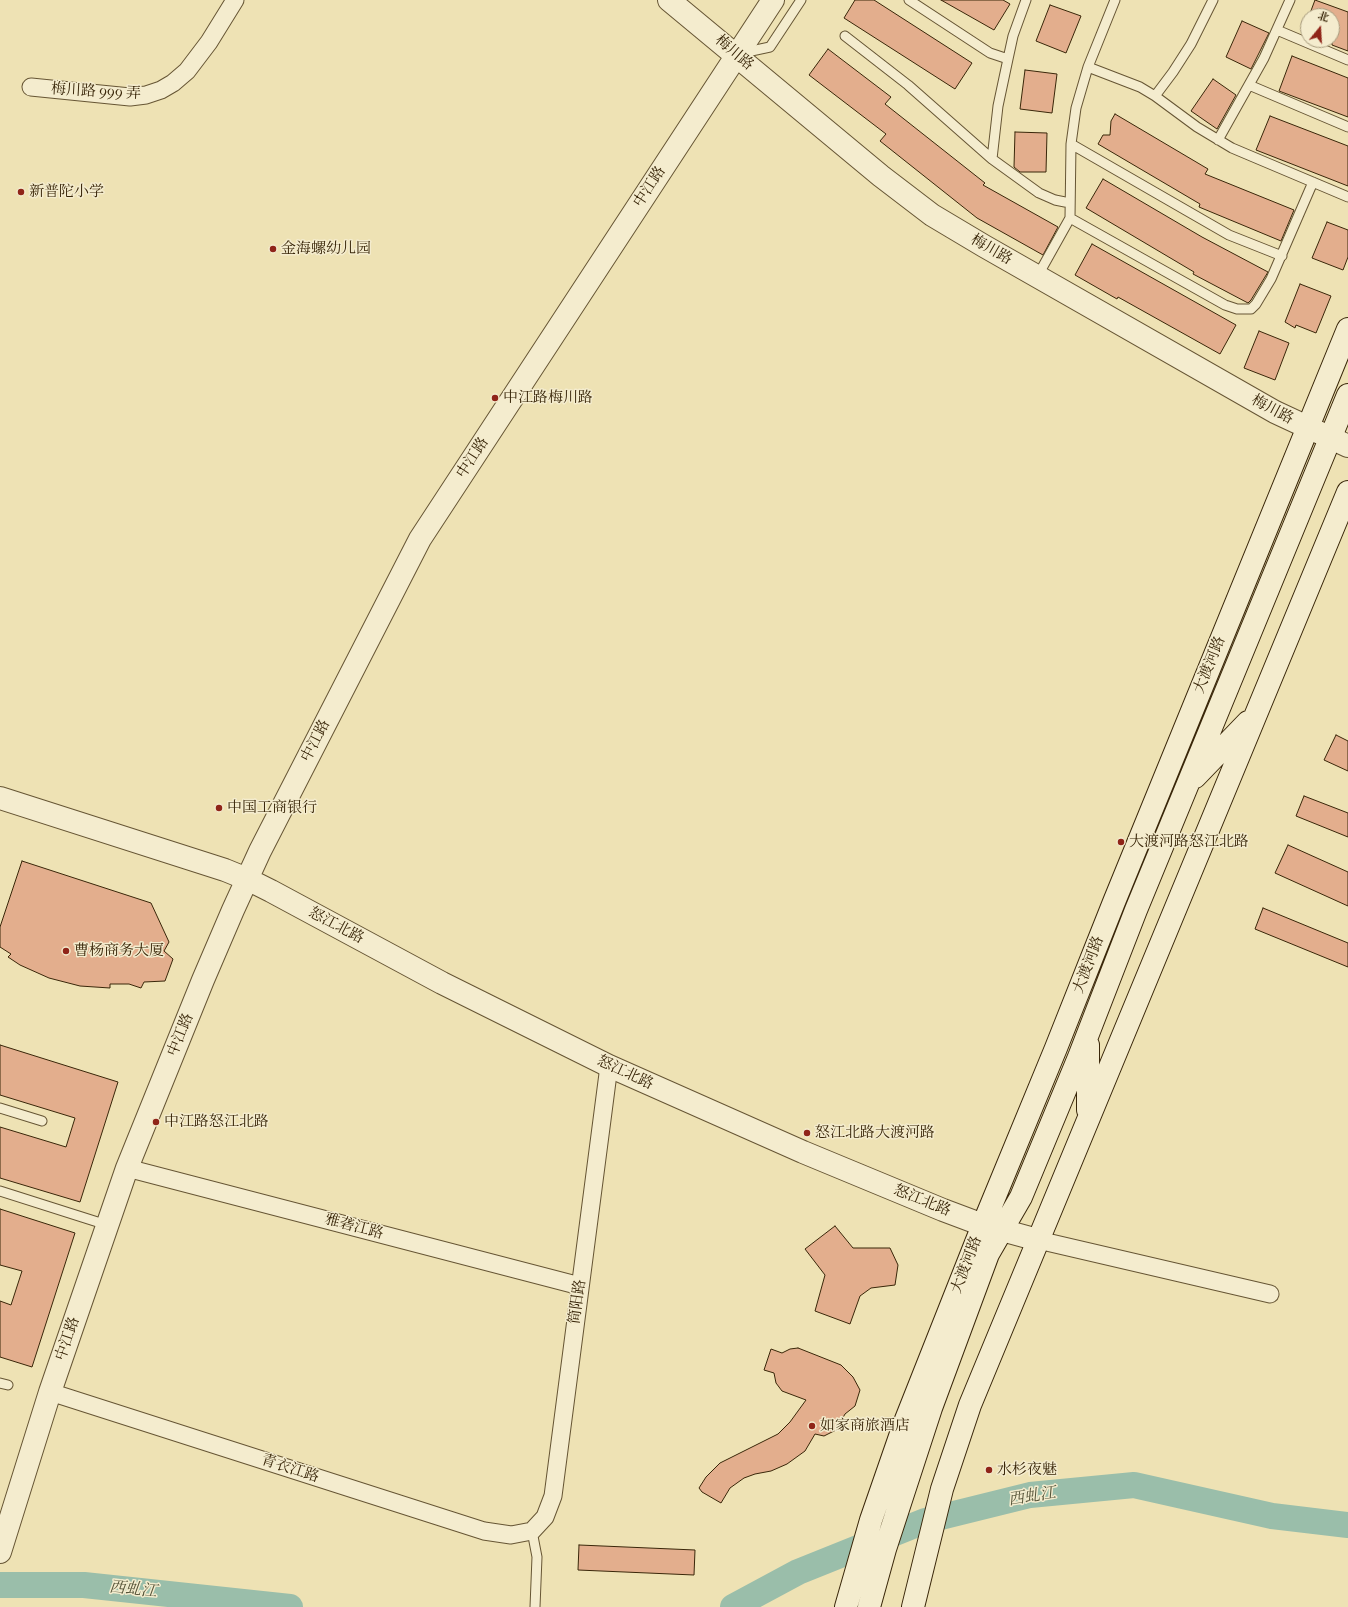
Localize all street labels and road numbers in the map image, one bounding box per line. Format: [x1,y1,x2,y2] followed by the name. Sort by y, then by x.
[711,32,757,74] street label: 梅川路
[51,81,141,103] street label: 梅川路 999 弄
[630,163,670,211] street label: 中江路
[967,231,1015,269] street label: 梅川路
[1248,391,1296,429] street label: 梅川路
[453,434,493,482] street label: 中江路
[1190,634,1230,696] street label: 大渡河路
[298,717,334,765] street label: 中江路
[305,904,367,948] street label: 怒江北路
[1070,934,1108,996] street label: 大渡河路
[164,1011,198,1059] street label: 中江路
[594,1052,656,1094] street label: 怒江北路
[891,1181,953,1221] street label: 怒江北路
[323,1211,385,1243] street label: 雅砻江路
[948,1234,986,1296] street label: 大渡河路
[566,1278,590,1326] street label: 简阳路
[52,1315,84,1363] street label: 中江路
[259,1451,321,1487] street label: 青衣江路

